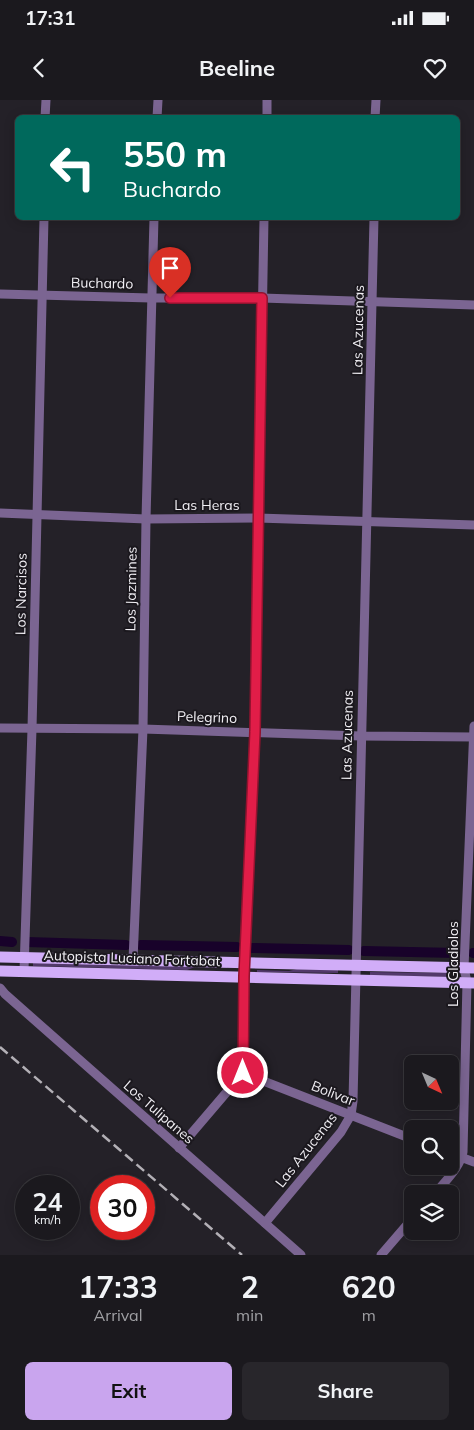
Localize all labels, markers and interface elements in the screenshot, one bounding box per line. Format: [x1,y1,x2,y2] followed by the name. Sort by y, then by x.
[25,6,75,30] text: 17:31
[25,54,53,82] icon: back
[199,54,275,82] text: Beeline
[421,54,449,82] icon: heart
[123,132,227,176] text: 550 m
[40,135,105,200] icon: left
[123,175,221,203] text: Buchardo
[149,247,191,298] pin
[156,254,184,282] icon: arrive
[71,273,133,293] street label: Buchardo
[348,285,368,375] street label: Las Azucenas
[174,496,240,514] street label: Las Heras
[121,546,141,632] street label: Los Jazmines
[11,553,31,635] street label: Los Narcisos
[337,690,357,780] street label: Las Azucenas
[176,707,238,727] street label: Pelegrino
[444,921,462,1007] street label: Los Gladiolos
[43,946,221,970] street label: Autopista Luciano Fortabat
[216,1046,268,1098] position arrow
[404,1055,459,1110] north arrow
[404,1055,459,1240] map controls
[120,1076,198,1148] street label: Los Tulipanes
[309,1077,358,1110] street label: Bolivar
[271,1109,341,1191] street label: Las Azucenas
[404,1120,459,1175] button: search
[90,1175,155,1240] speed limit sign: 30
[404,1185,459,1240] button: layers
[32,1186,63,1217] text: 24
[34,1212,61,1227] text: km/h
[78,1268,158,1306] text: 17:33
[241,1268,259,1306] text: 2
[342,1268,396,1306] text: 620
[94,1305,143,1325] text: Arrival
[236,1305,263,1325] text: min
[362,1305,376,1325] text: m
[25,1362,232,1420] button: Exit
[242,1362,449,1420] button: Share

